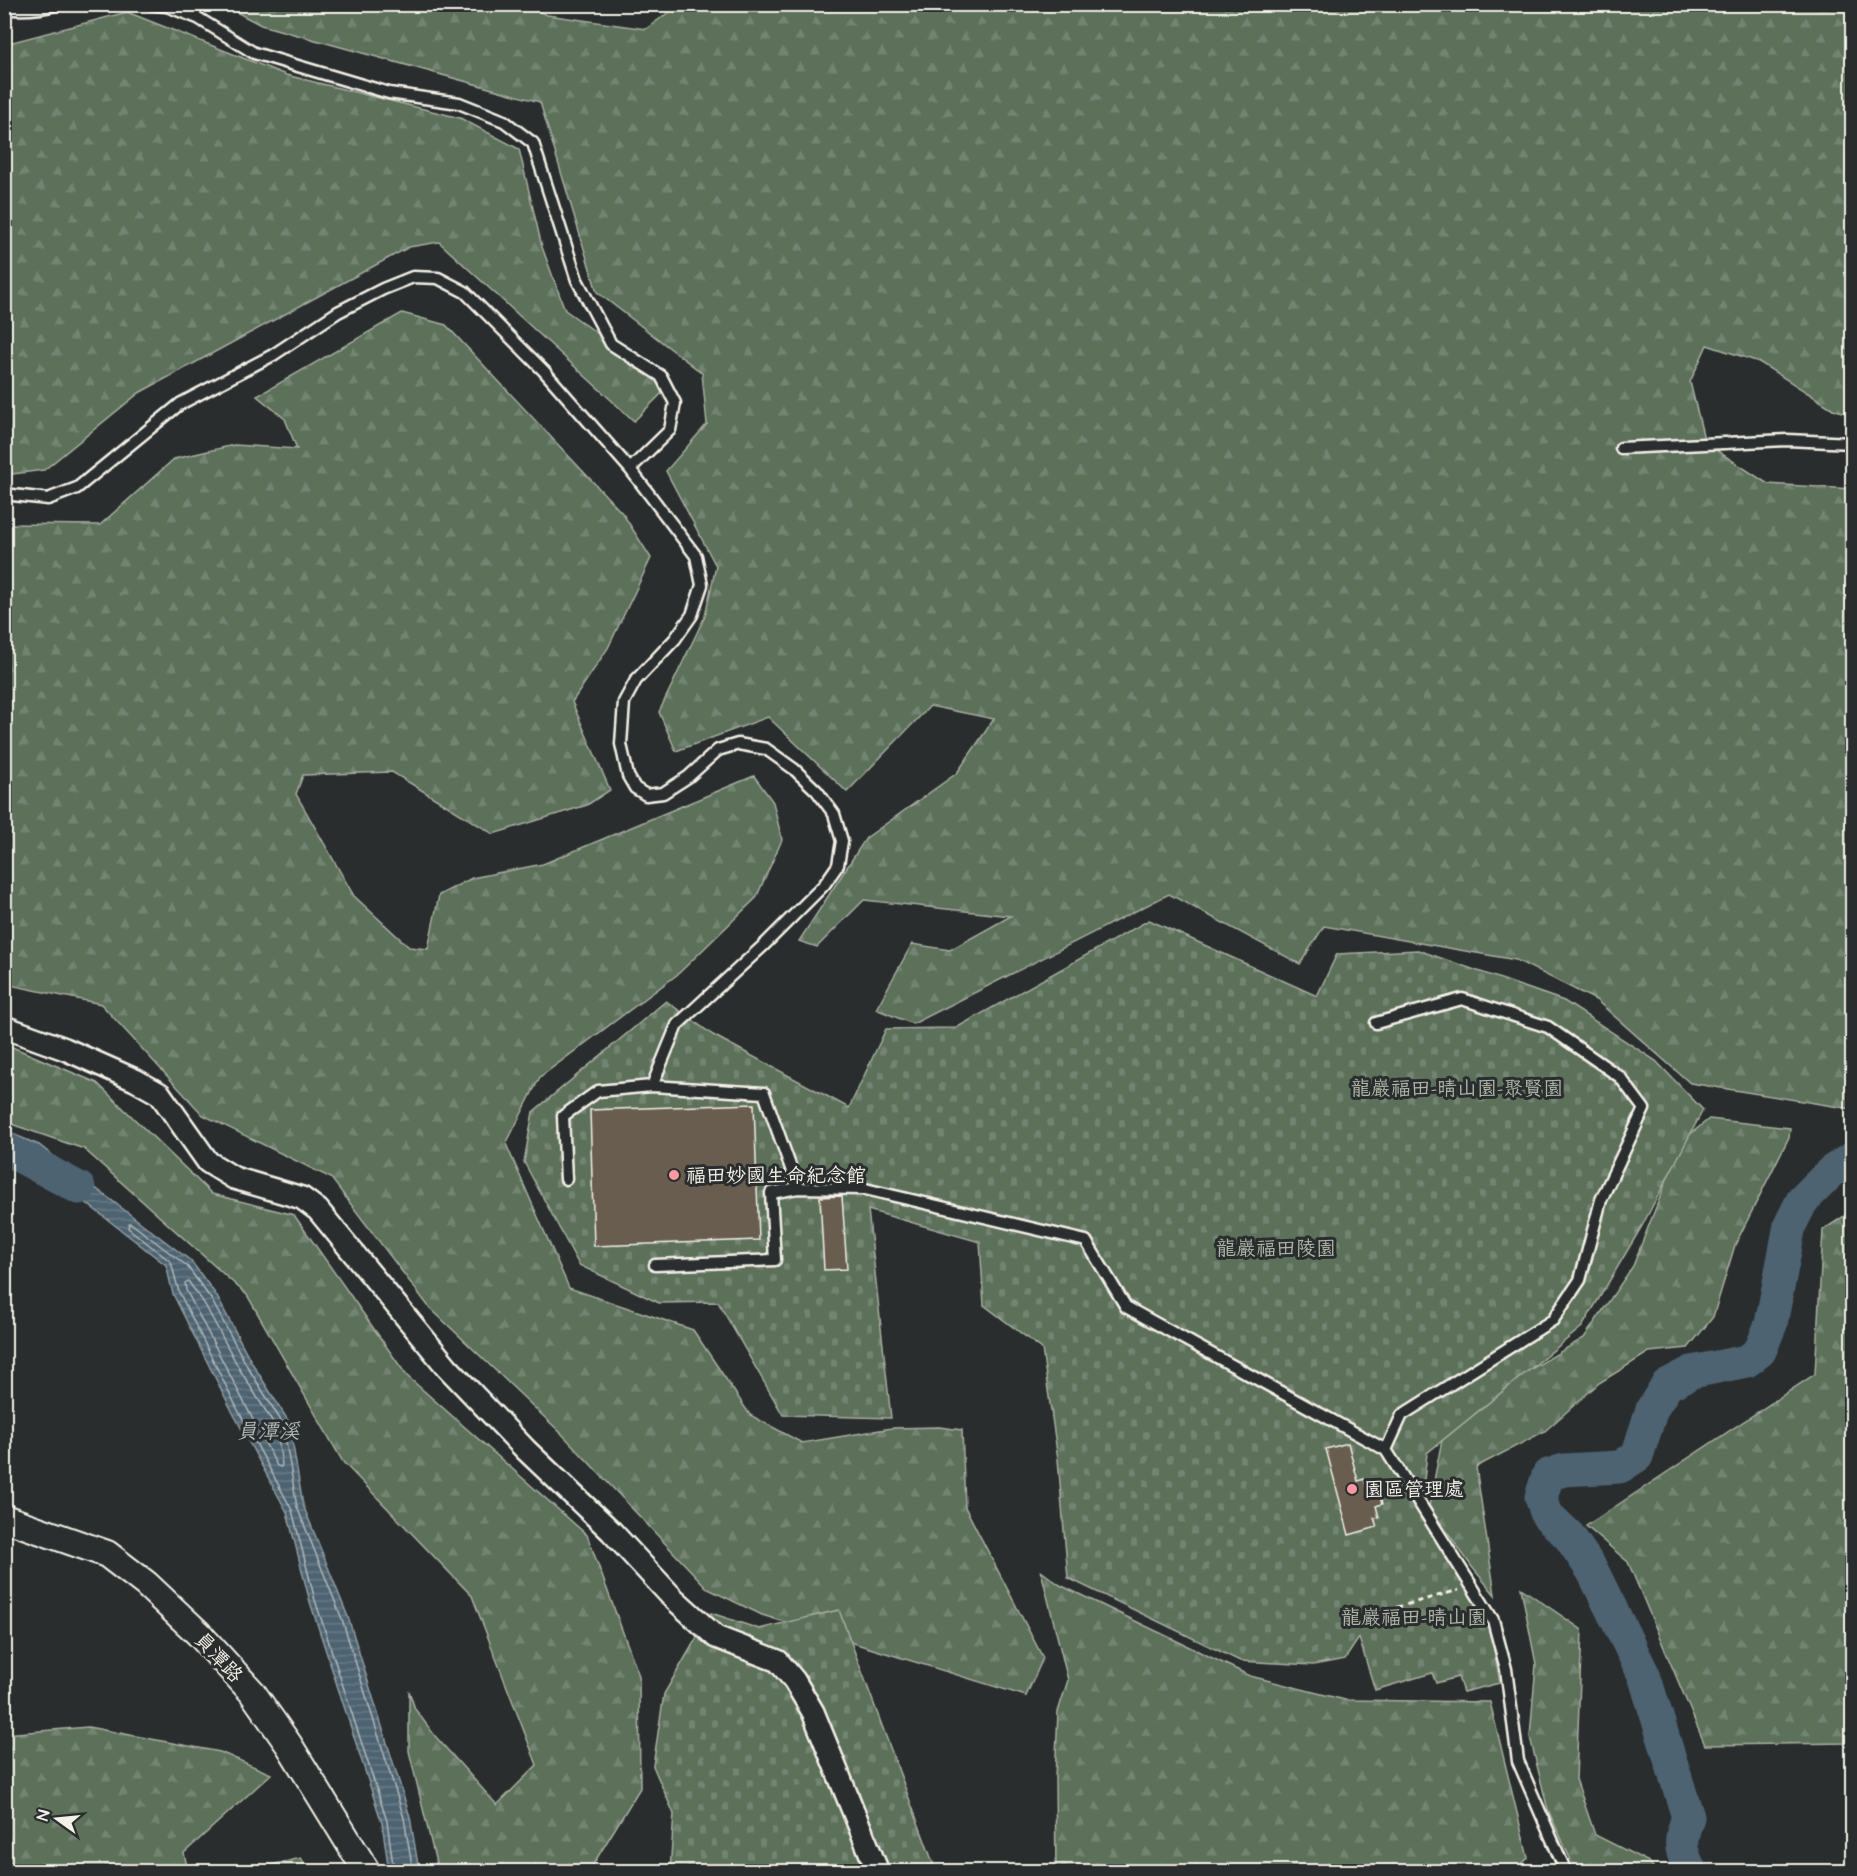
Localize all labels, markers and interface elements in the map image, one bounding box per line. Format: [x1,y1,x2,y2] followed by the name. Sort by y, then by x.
[1351,1075,1563,1103] park label: 龍巖福田-晴山園-聚賢園
[686,1162,866,1190] place label: 福田妙國生命紀念館
[667,1168,681,1182] marker: 福田妙國生命紀念館
[1216,1235,1336,1263] park label: 龍巖福田陵園
[237,1417,300,1446] water label: 員潭溪
[1364,1476,1464,1504] place label: 園區管理處
[1345,1482,1359,1496] marker: 園區管理處
[1341,1604,1487,1632] park label: 龍巖福田-晴山園
[188,1626,250,1690] street label: 員潭路
[27,1789,87,1849] north arrow
[32,1808,55,1823] text: N

